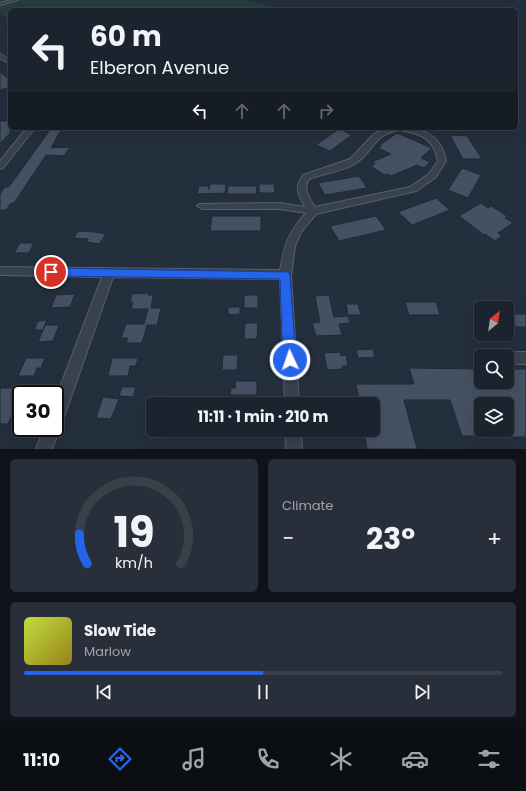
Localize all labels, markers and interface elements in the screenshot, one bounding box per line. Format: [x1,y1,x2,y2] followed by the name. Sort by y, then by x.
[90,17,162,56] text: 60 m
[24,24,76,76] icon: left
[90,55,229,80] text: Elberon Avenue
[189,100,211,122] icon: left
[231,100,253,122] icon: ahead
[273,100,295,122] icon: ahead
[315,100,337,122] icon: right
[34,255,68,289] pin
[40,261,62,283] icon: arrive
[474,301,514,341] north arrow
[474,301,514,437] map controls
[269,339,311,381] position arrow
[474,349,514,389] button: search
[12,385,64,437] speed limit sign: 30
[474,397,514,437] button: layers
[198,406,328,427] text: 11:11 · 1 min · 210 m
[282,496,333,515] text: Climate
[113,502,155,561] text: 19
[366,517,415,560] text: 23°
[282,523,294,554] text: −
[487,523,502,554] text: +
[115,552,153,572] text: km/h
[84,620,156,641] text: Slow Tide
[84,642,131,661] text: Marlow
[93,681,115,703] icon: previous
[252,681,274,703] icon: pause
[411,681,433,703] icon: next
[106,745,134,773] icon: directions
[180,745,208,773] icon: music
[254,745,282,773] icon: phone
[327,745,355,773] icon: climate
[401,745,429,773] icon: car
[475,745,503,773] icon: filters
[23,747,60,772] text: 11:10

